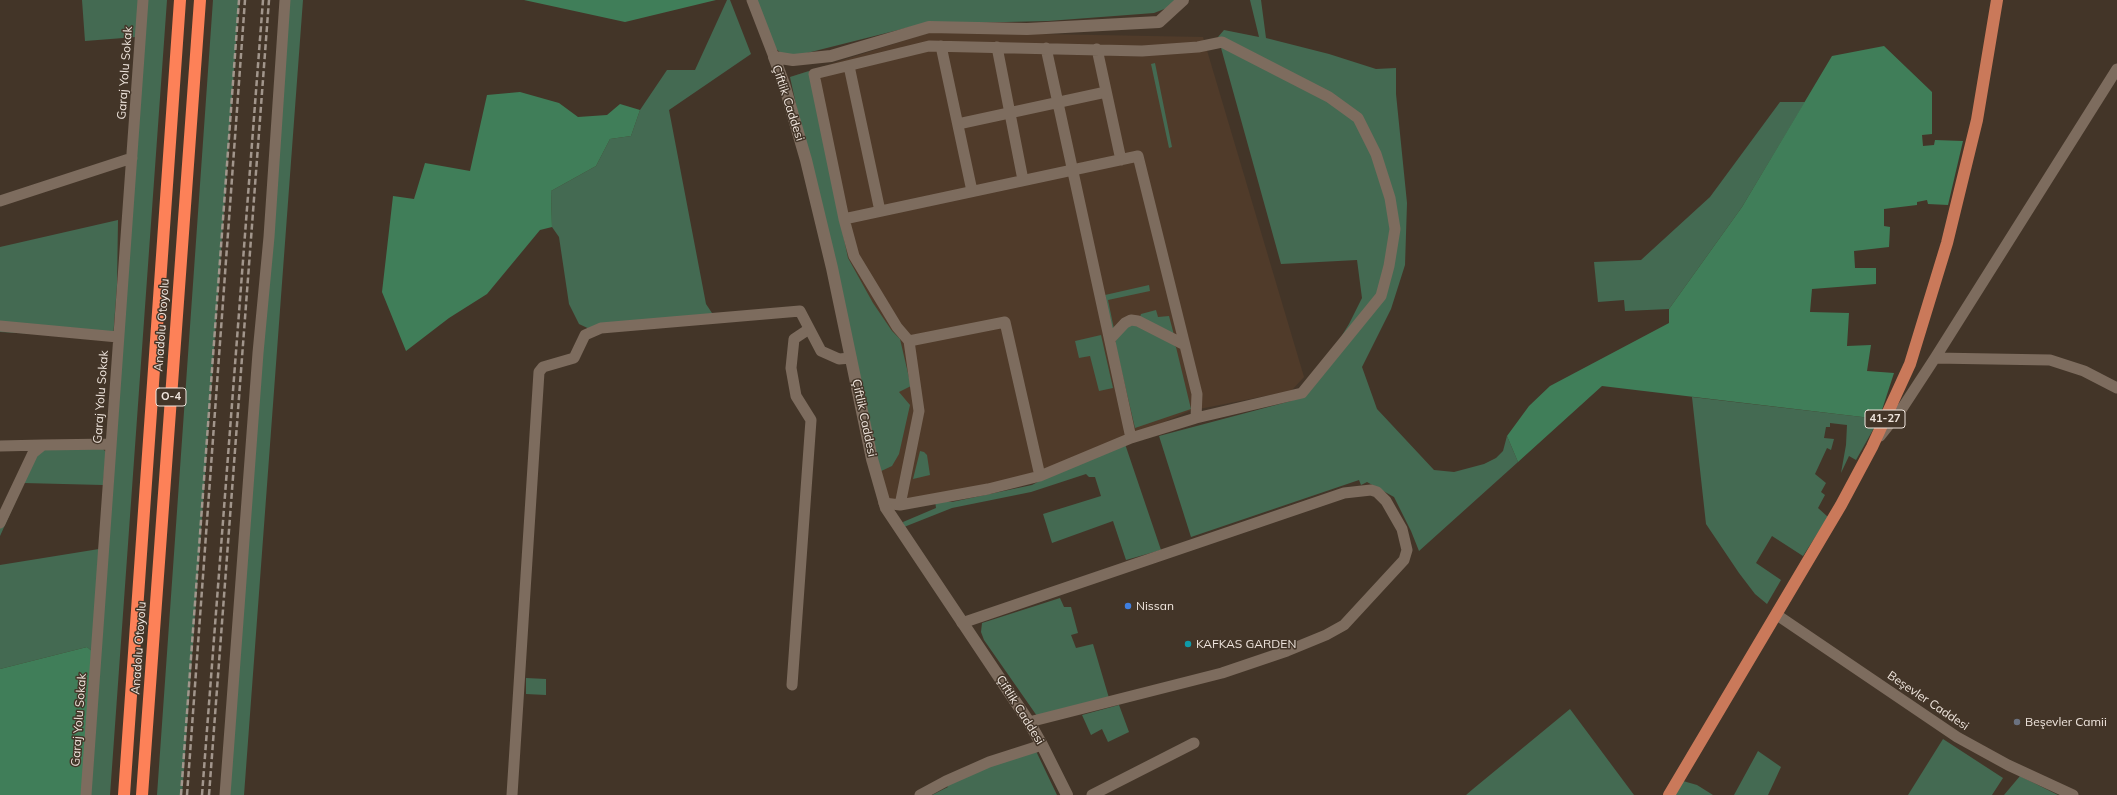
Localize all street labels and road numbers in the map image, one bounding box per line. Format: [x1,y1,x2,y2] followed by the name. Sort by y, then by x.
[115,26,135,120] street label: Garaj Yolu Sokak
[769,63,807,143] street label: Çiftlik Caddesi
[152,278,172,372] street label: Anadolu Otoyolu
[91,350,111,444] street label: Garaj Yolu Sokak
[849,378,879,458] street label: Çiftlik Caddesi
[156,388,186,406] road number: O-4
[1865,410,1905,428] road number: 41-27
[129,601,149,695] street label: Anadolu Otoyolu
[1884,668,1972,734] street label: Beşevler Caddesi
[69,673,89,767] street label: Garaj Yolu Sokak
[993,673,1047,747] street label: Çiftlik Caddesi

